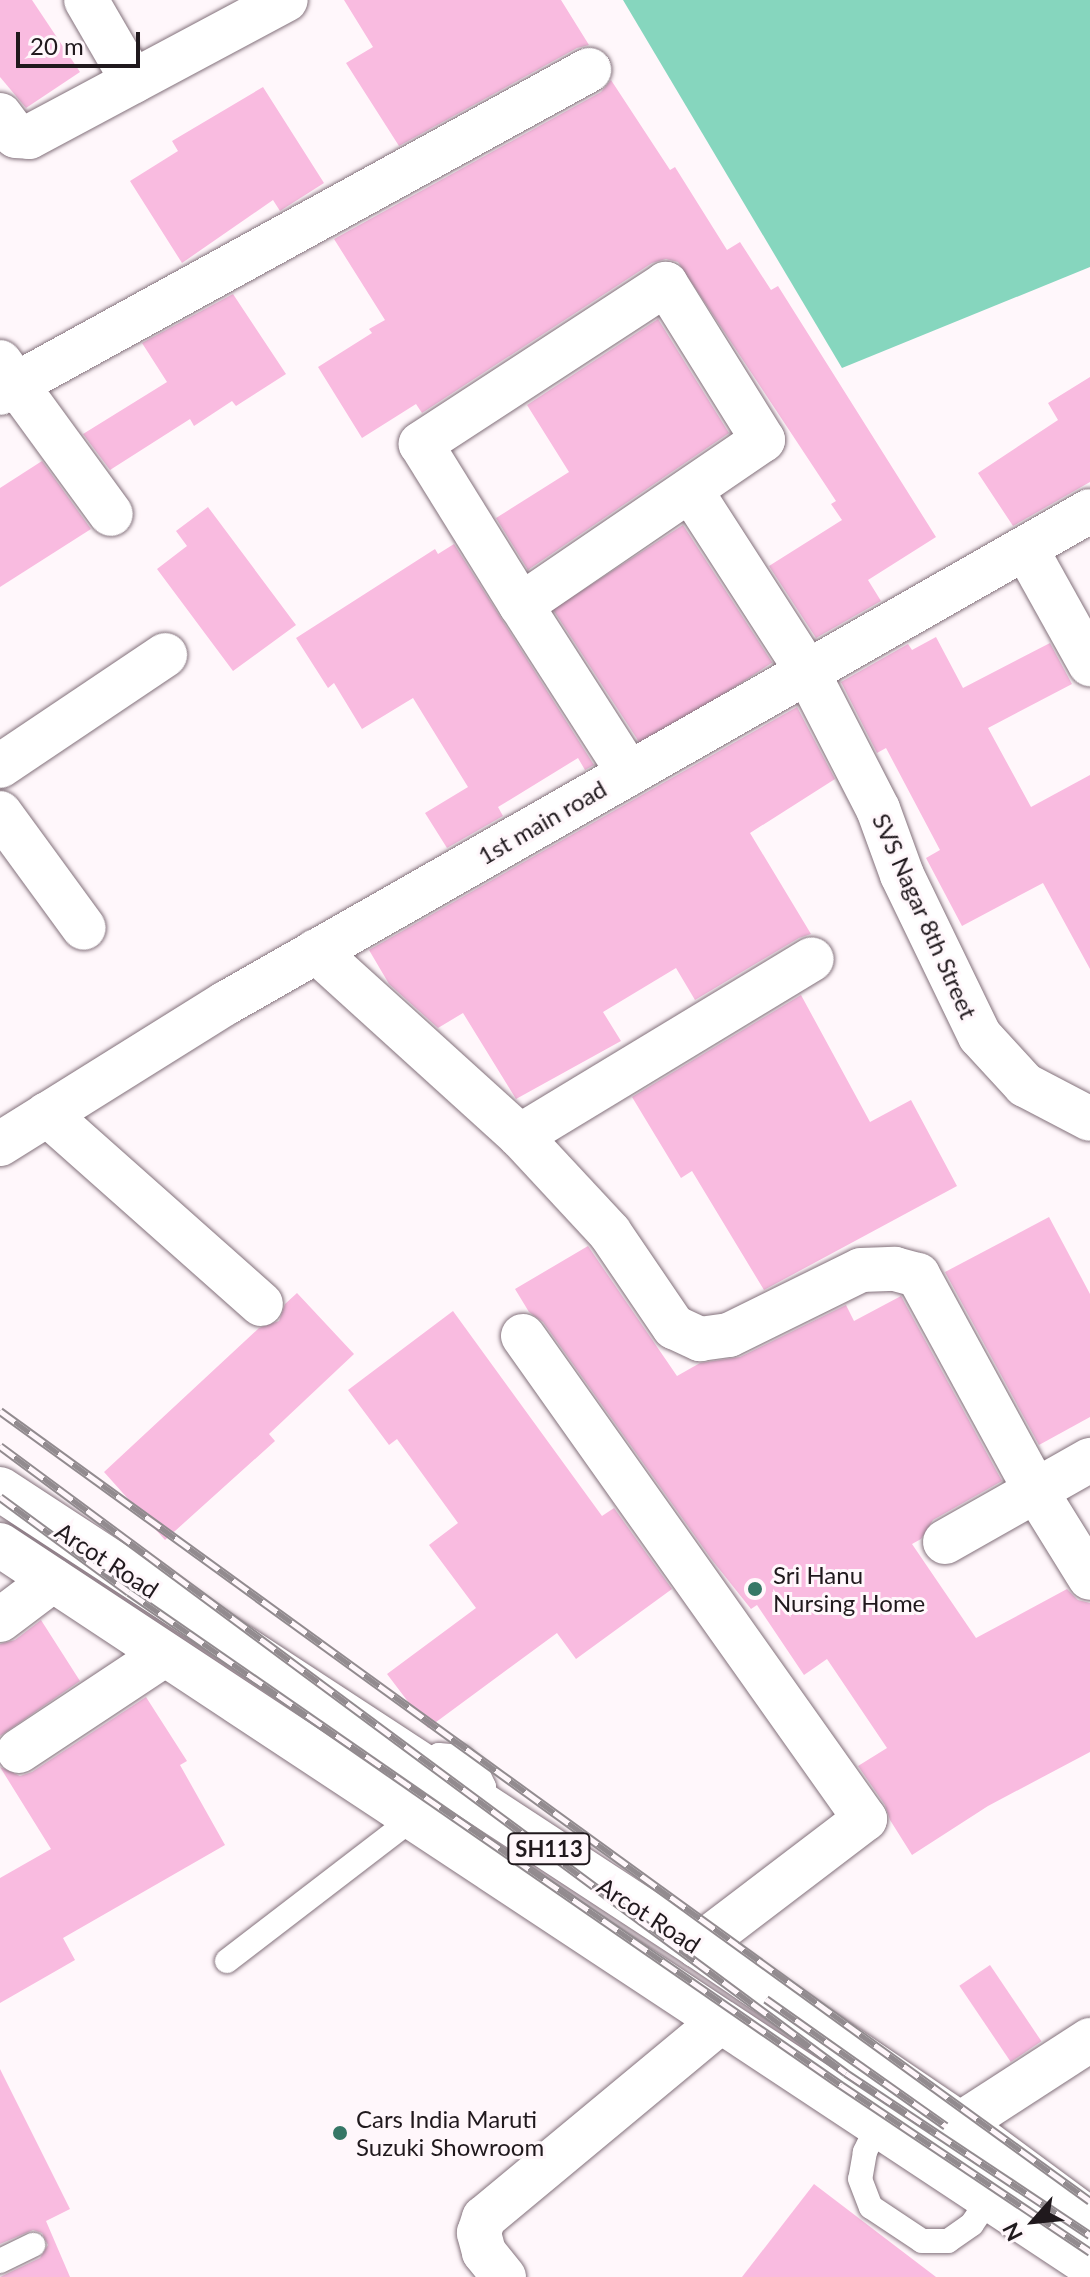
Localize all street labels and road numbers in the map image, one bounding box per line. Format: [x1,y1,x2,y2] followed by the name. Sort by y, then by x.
[473,774,611,870] street label: 1st main road
[867,809,983,1023] street label: SVS Nagar 8th Street
[50,1516,164,1604] street label: Arcot Road
[507,1831,591,1867] road number: SH113
[592,1871,706,1959] street label: Arcot Road

